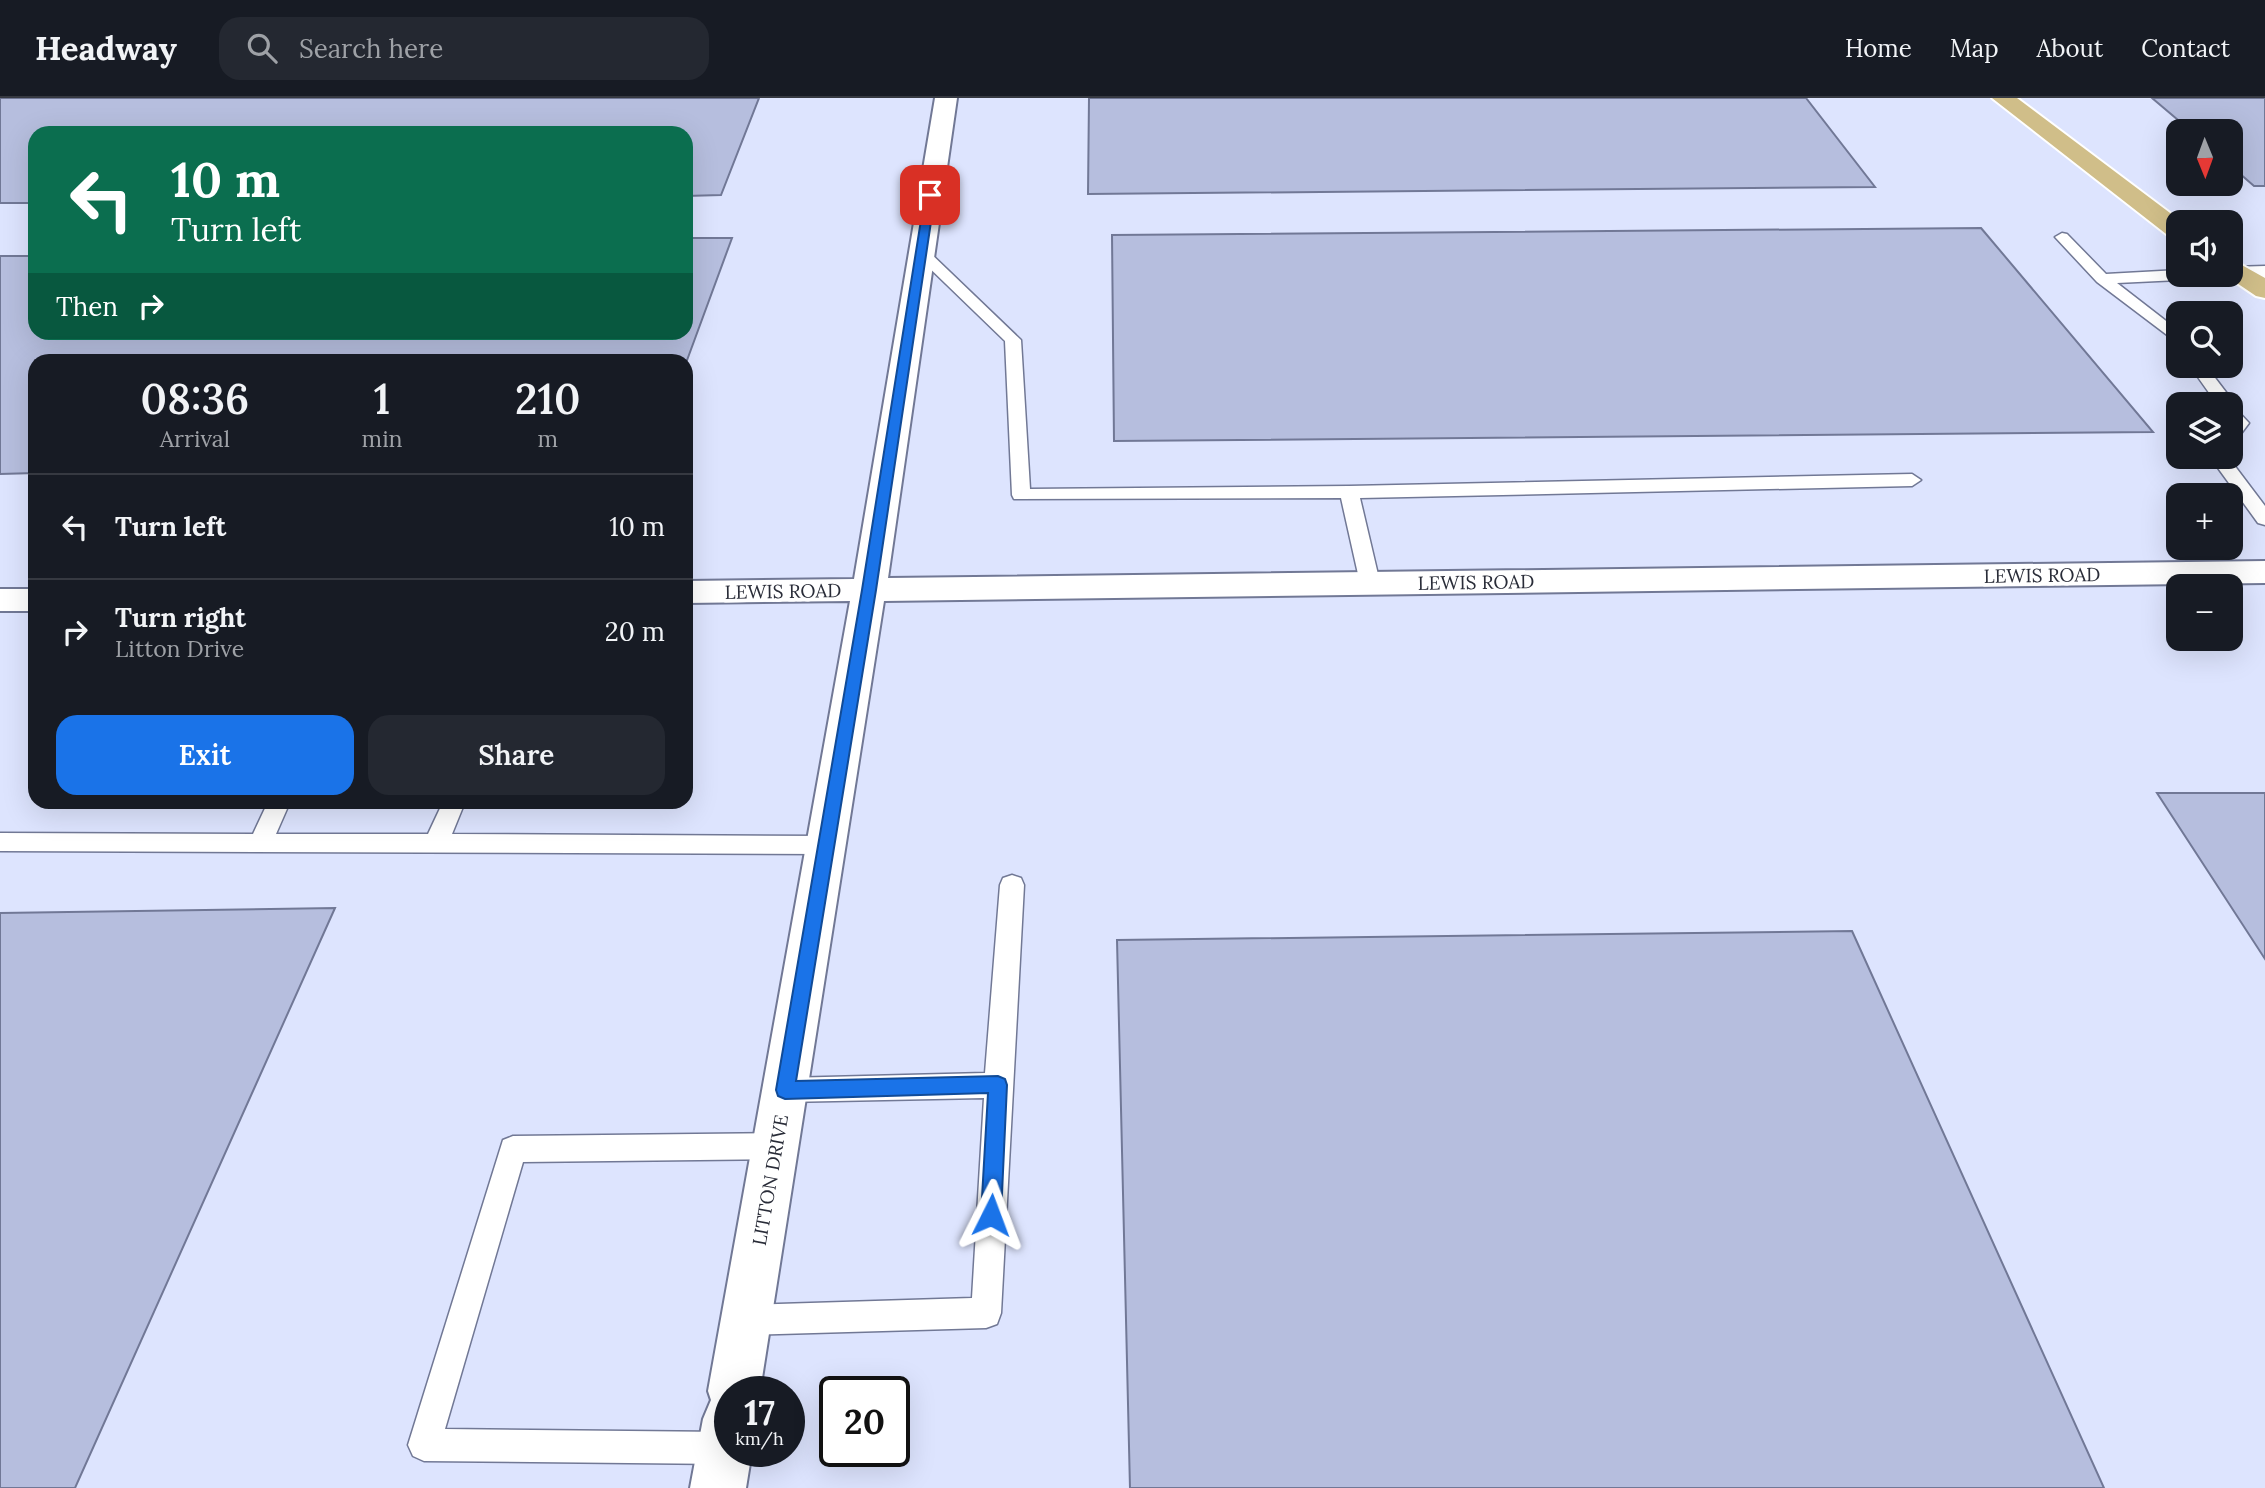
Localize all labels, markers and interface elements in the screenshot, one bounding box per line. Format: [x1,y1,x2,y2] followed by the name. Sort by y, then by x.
[219,17,709,80] search box
[35,27,177,69] text: Headway
[243,29,281,67] icon: search
[299,32,443,65] text: Search here
[1845,33,1912,64] text: Home
[1950,33,1999,64] text: Map
[2037,33,2103,64] text: About
[2141,33,2230,64] text: Contact
[2166,119,2244,196] north arrow
[2166,119,2243,651] map controls
[171,148,280,210] text: 10 m
[56,154,147,245] icon: left
[900,165,960,225] pin
[911,176,949,214] icon: arrive
[171,209,301,250] text: Turn left
[2166,210,2243,287] button: sound
[132,287,170,325] icon: right
[56,290,118,323] text: Then
[2166,301,2243,378] button: search
[141,372,249,426] text: 08:36
[374,372,390,426] text: 1
[515,372,580,426] text: 210
[2166,392,2243,469] button: layers
[160,424,230,453] text: Arrival
[362,424,403,453] text: min
[538,424,558,453] text: m
[2166,483,2243,560] button: +
[56,508,94,546] icon: left
[115,510,226,543] text: Turn left
[609,510,665,543] text: 10 m
[1983,562,2101,588] street label: LEWIS ROAD
[1417,569,1535,595] street label: LEWIS ROAD
[2166,574,2243,651] button: −
[724,578,842,604] street label: LEWIS ROAD
[115,601,246,634] text: Turn right
[56,613,94,651] icon: right
[605,615,665,648] text: 20 m
[115,634,244,663] text: Litton Drive
[56,715,354,795] button: Exit
[368,715,665,795] button: Share
[747,1113,793,1247] street label: LITTON DRIVE
[954,1178,1028,1252] position arrow
[819,1376,910,1467] speed limit sign: 20
[744,1390,775,1435] text: 17
[735,1427,784,1450] text: km/h

